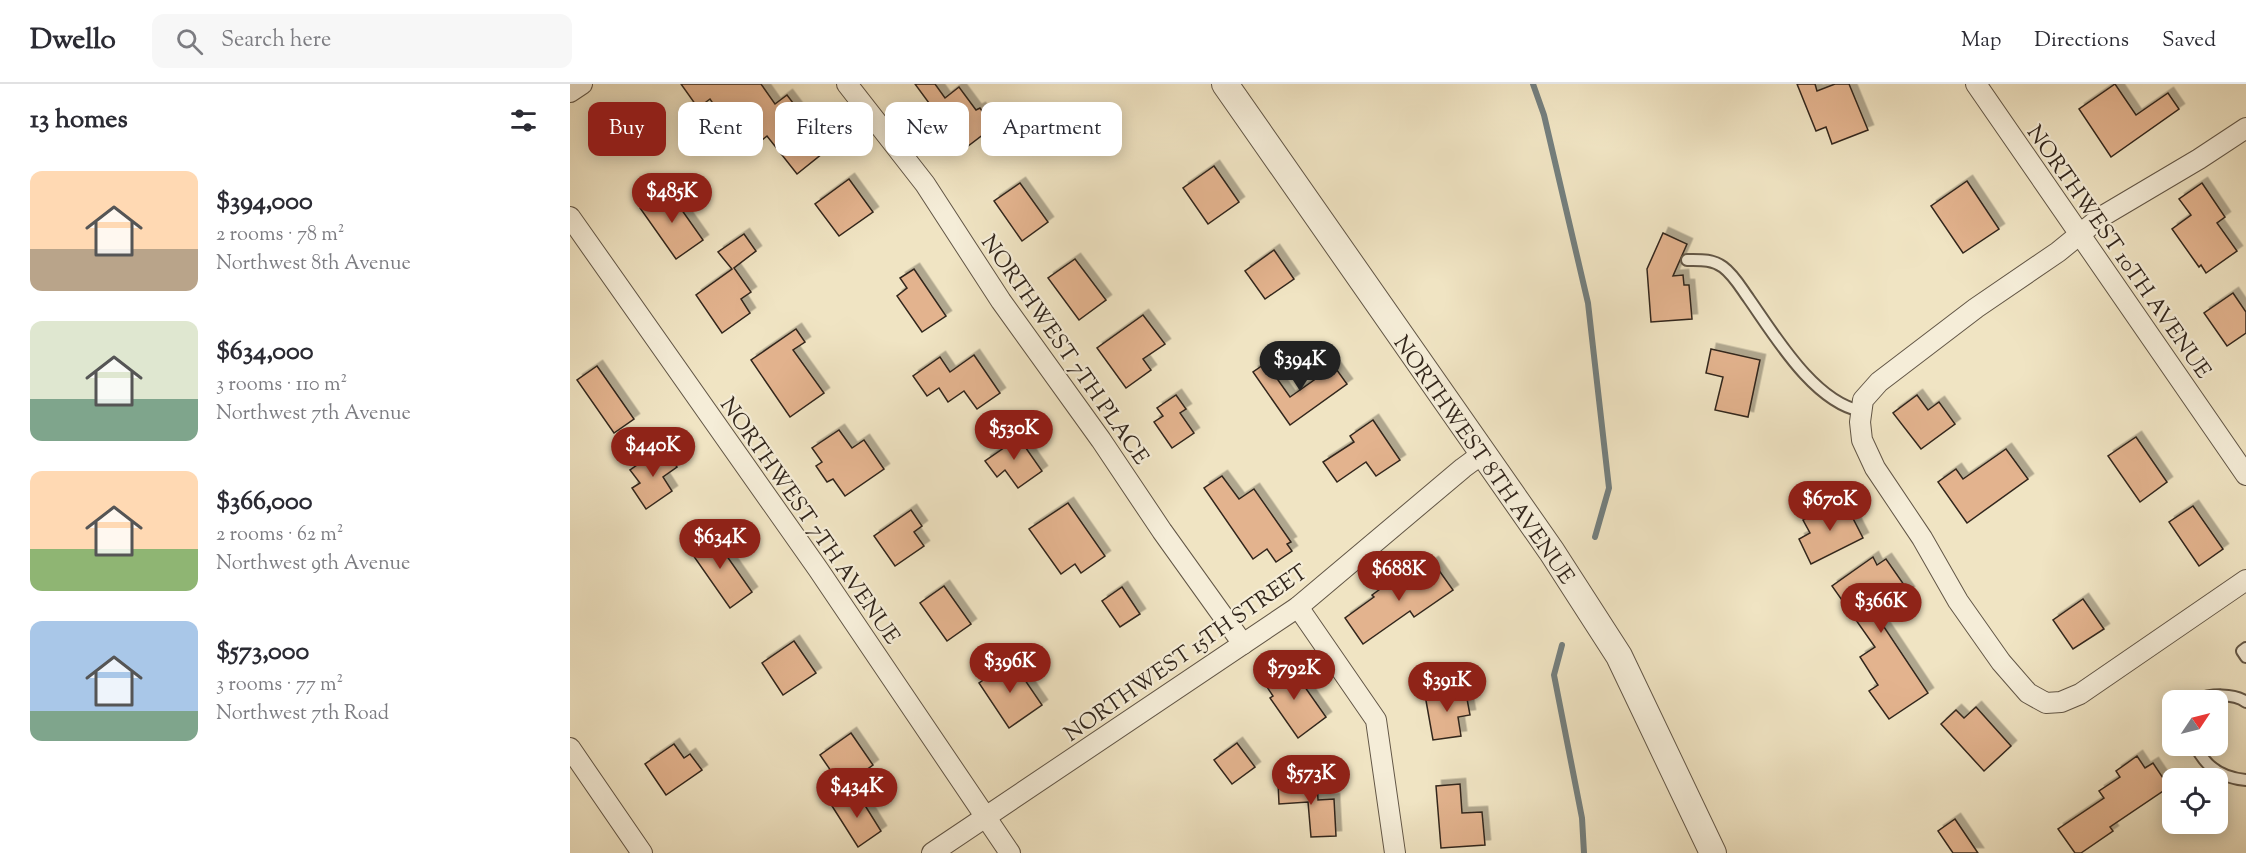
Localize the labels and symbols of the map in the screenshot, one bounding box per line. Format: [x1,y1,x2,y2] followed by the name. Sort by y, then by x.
[2018,119,2218,386] street label: NORTHWEST 10TH AVENUE
[630,173,714,224] pin: $485K
[972,229,1155,472] street label: NORTHWEST 7TH PLACE
[1384,330,1581,592] street label: NORTHWEST 8TH AVENUE
[1258,341,1342,392] pin: $394K
[711,392,906,652] street label: NORTHWEST 7TH AVENUE
[972,410,1056,461] pin: $530K
[611,427,695,478] pin: $440K
[1788,481,1872,532] pin: $670K
[678,519,762,570] pin: $634K
[1357,551,1441,602] pin: $688K
[1058,558,1316,751] street label: NORTHWEST 15TH STREET
[1839,583,1923,634] pin: $366K
[968,643,1052,694] pin: $396K
[1252,650,1336,701] pin: $792K
[1405,662,1489,713] pin: $391K
[2162,690,2228,756] north arrow
[1269,755,1353,806] pin: $573K
[815,768,899,819] pin: $434K

